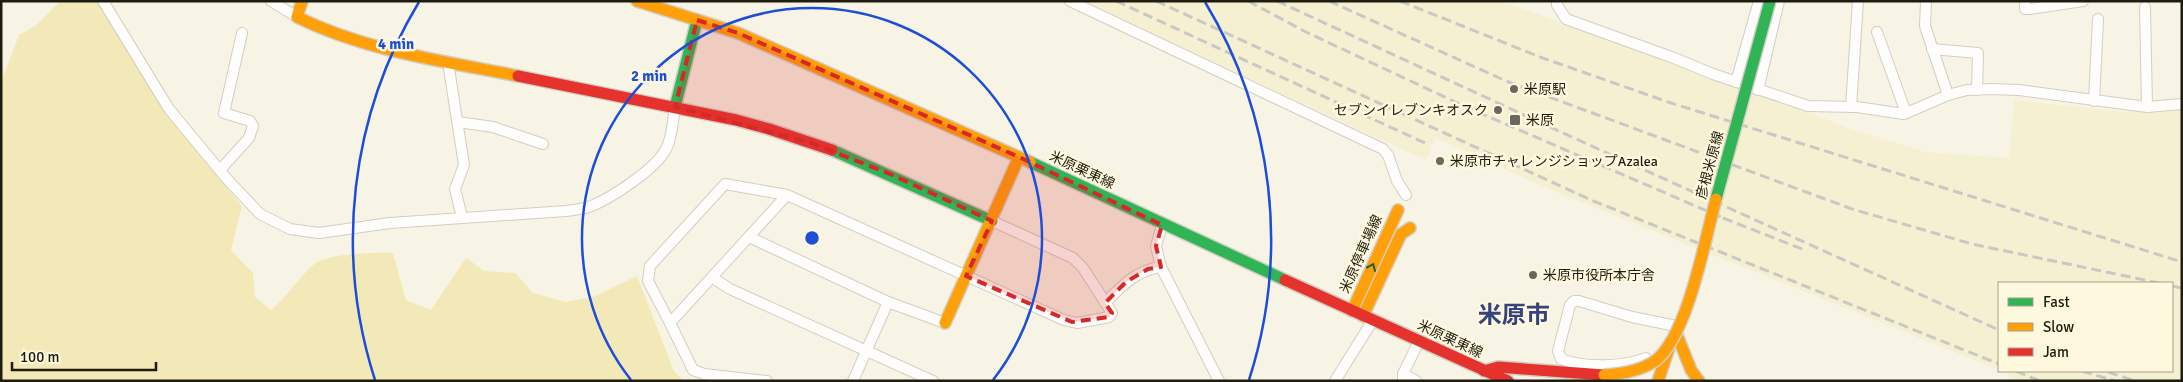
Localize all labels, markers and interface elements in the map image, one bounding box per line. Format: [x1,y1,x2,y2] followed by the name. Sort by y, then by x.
[378,35,414,53] text: 4 min
[631,67,667,85] text: 2 min
[1524,81,1566,98] place label: 米原駅
[1508,83,1520,95] marker: 米原駅
[1334,102,1488,119] place label: セブンイレブンキオスク
[1492,104,1504,116] marker: セブンイレブンキオスク
[1526,112,1554,129] place label: 米原
[1508,113,1522,127] marker: 米原
[1693,129,1727,201] street label: 彦根米原線
[1047,148,1117,192] street label: 米原栗東線
[1450,153,1658,170] place label: 米原市チャレンジショップAzalea
[1434,155,1446,167] marker: 米原市チャレンジショップAzalea
[1336,212,1386,296] street label: 米原停車場線
[803,229,821,247] centre of rings
[1365,263,1376,272] one-way arrow
[1543,267,1655,284] place label: 米原市役所本庁舎
[1527,269,1539,281] marker: 米原市役所本庁舎
[1998,282,2173,372] legend
[2043,293,2070,311] text: Fast
[1478,300,1550,330] district label: 米原市
[1415,317,1485,361] street label: 米原栗東線
[2043,318,2074,336] text: Slow
[12,340,156,372] scale bar
[2043,343,2069,361] text: Jam
[20,348,60,366] text: 100 m

